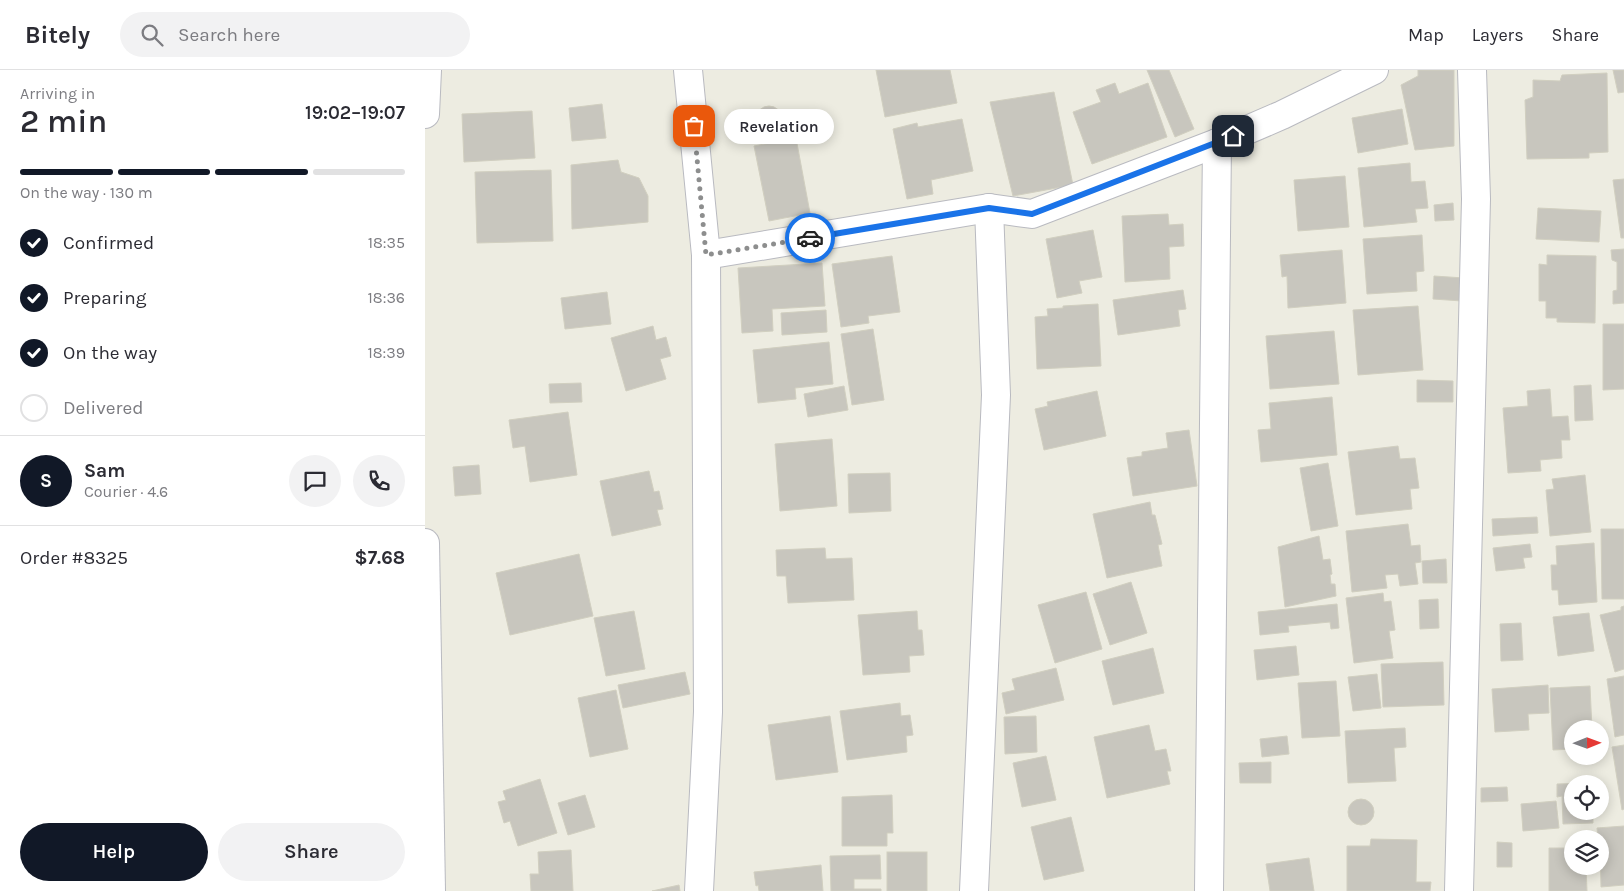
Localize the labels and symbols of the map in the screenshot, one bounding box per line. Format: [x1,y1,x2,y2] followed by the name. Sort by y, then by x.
[673,105,715,147] pin
[724,108,834,144] callout: Revelation
[1212,115,1254,157] pin
[785,213,835,263] courier
[1564,720,1609,765] north arrow

